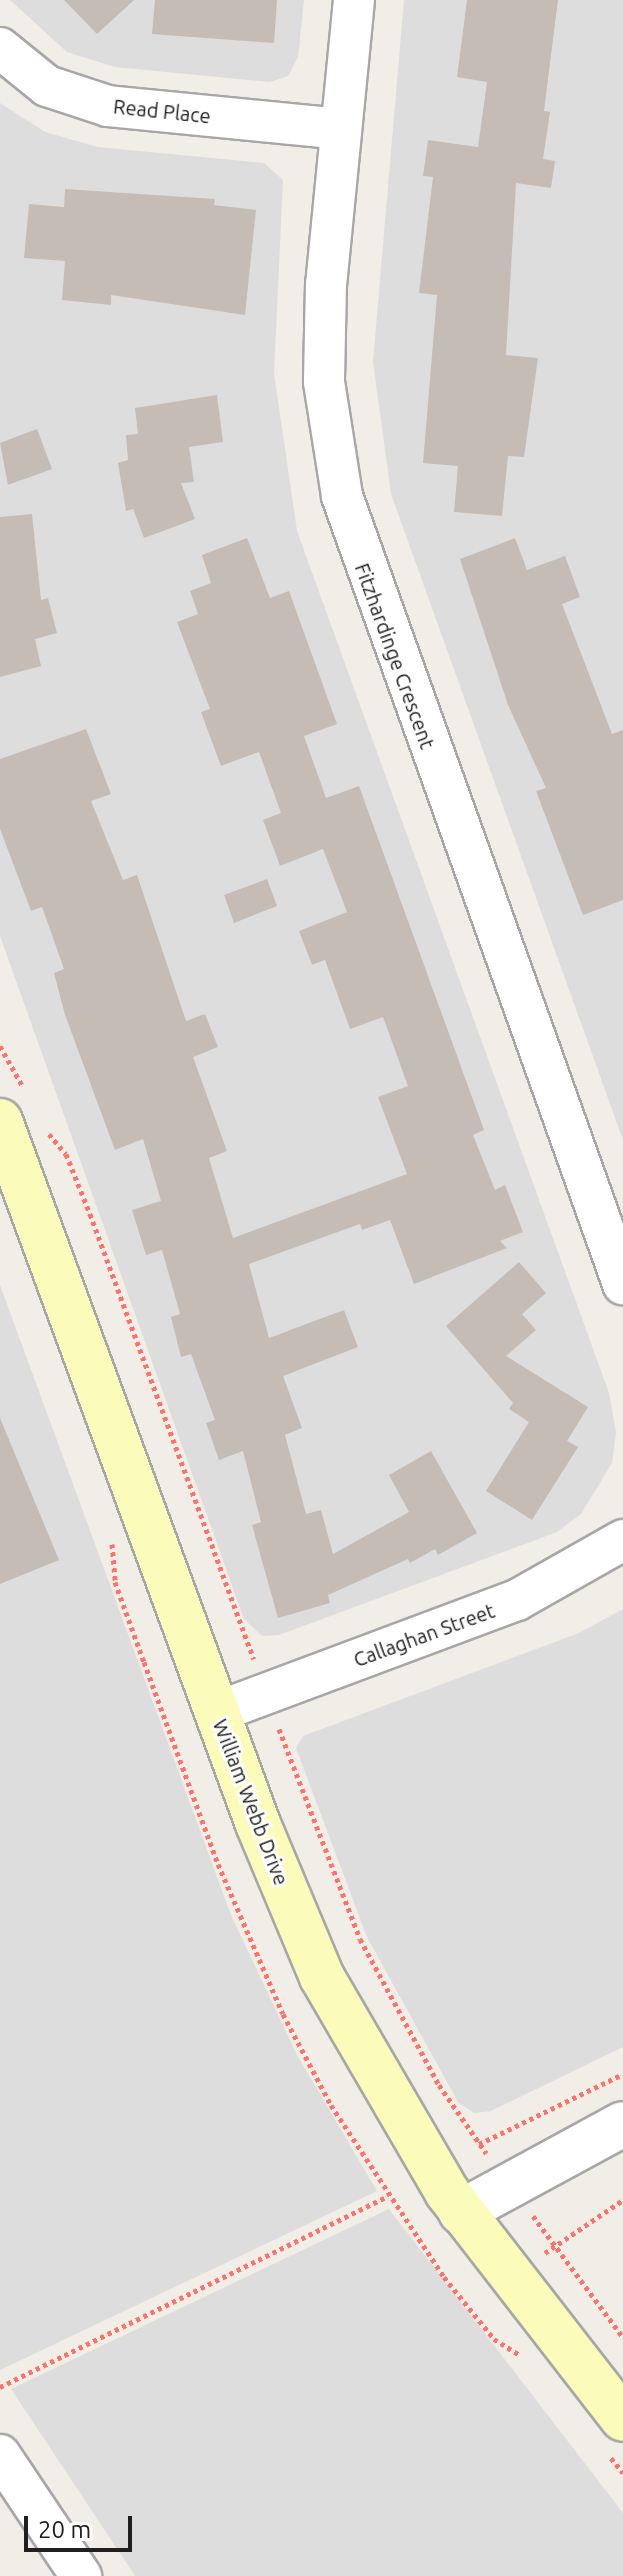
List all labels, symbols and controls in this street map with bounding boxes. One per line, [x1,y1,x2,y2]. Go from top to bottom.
street label: Read Place [112,94,212,128]
street label: Fitzhardinge Crescent [350,560,440,752]
street label: Callaghan Street [350,1598,498,1672]
street label: William Webb Drive [208,1716,294,1888]
scale bar [28,2500,136,2550]
text: 20 m [38,2516,91,2543]

